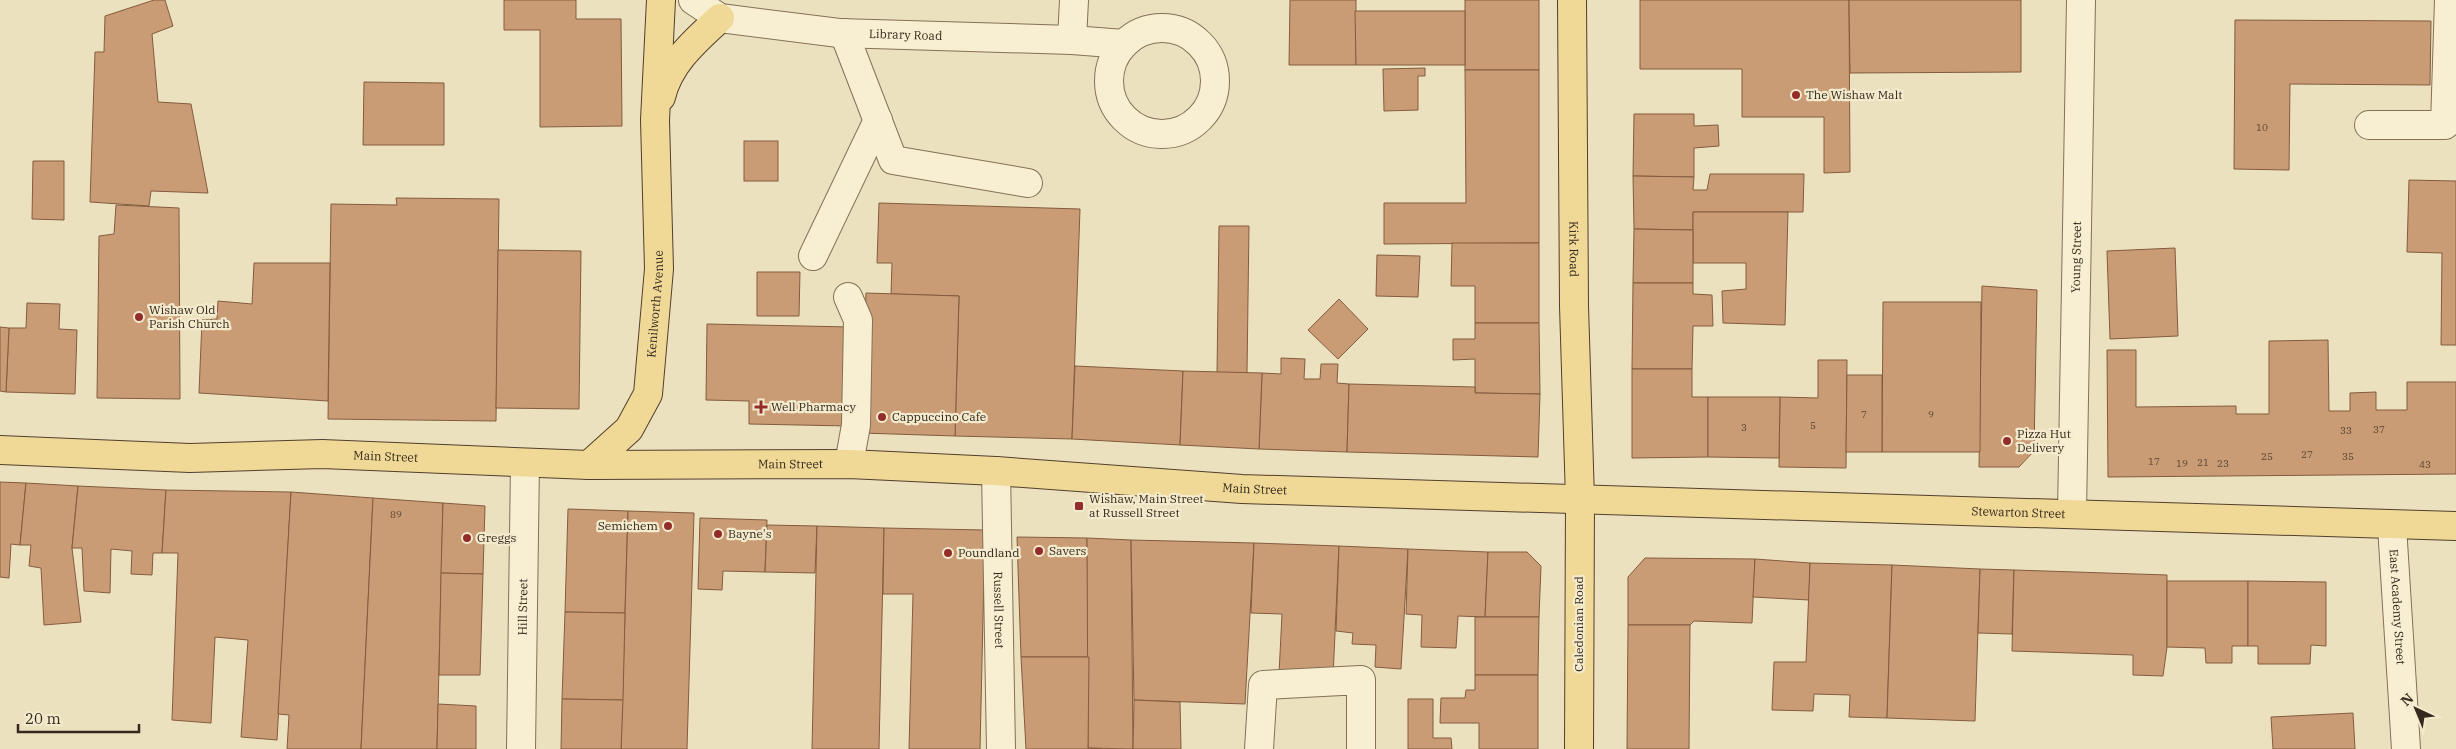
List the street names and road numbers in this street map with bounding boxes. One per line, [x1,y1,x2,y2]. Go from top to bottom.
street label: Library Road [869,26,943,43]
street label: Kirk Road [1566,221,1582,277]
street label: Young Street [2068,221,2084,293]
street label: Kenilworth Avenue [643,250,666,358]
street label: Main Street [353,447,419,465]
street label: Main Street [758,456,823,471]
street label: Main Street [1222,480,1287,497]
street label: Stewarton Street [1971,503,2066,521]
street label: East Academy Street [2386,548,2409,665]
street label: Russell Street [991,571,1007,649]
street label: Caledonian Road [1571,576,1586,672]
street label: Hill Street [515,578,530,636]

